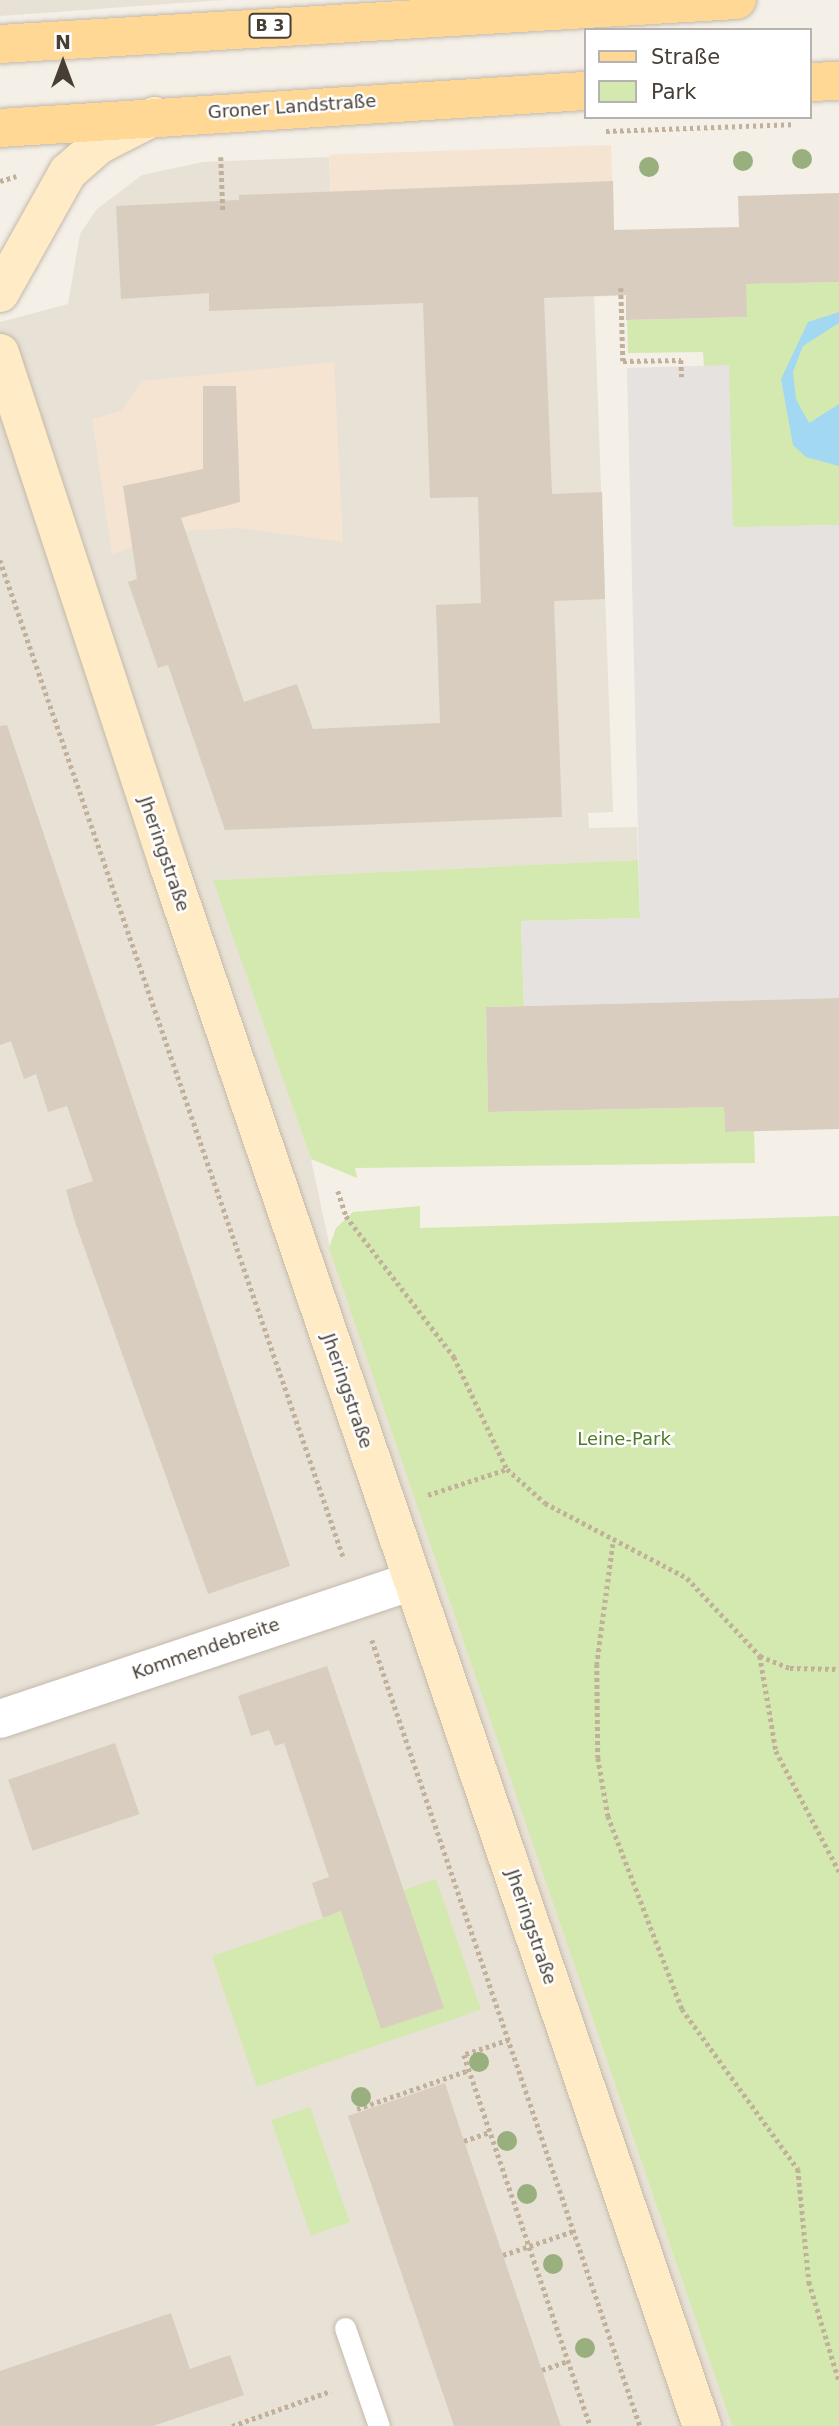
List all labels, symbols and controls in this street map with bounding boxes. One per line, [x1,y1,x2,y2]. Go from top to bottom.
road number: B 3 [247,14,293,38]
north arrow [28,28,98,98]
legend [584,28,811,119]
text: N [55,31,71,53]
text: Straße [651,45,720,69]
text: Park [651,80,696,104]
street label: Groner Landstraße [207,90,377,124]
street label: Jheringstraße [134,794,194,914]
street label: Jheringstraße [317,1331,377,1451]
park label: Leine-Park [577,1428,671,1450]
street label: Kommendebreite [129,1614,283,1684]
street label: Jheringstraße [501,1867,561,1987]

